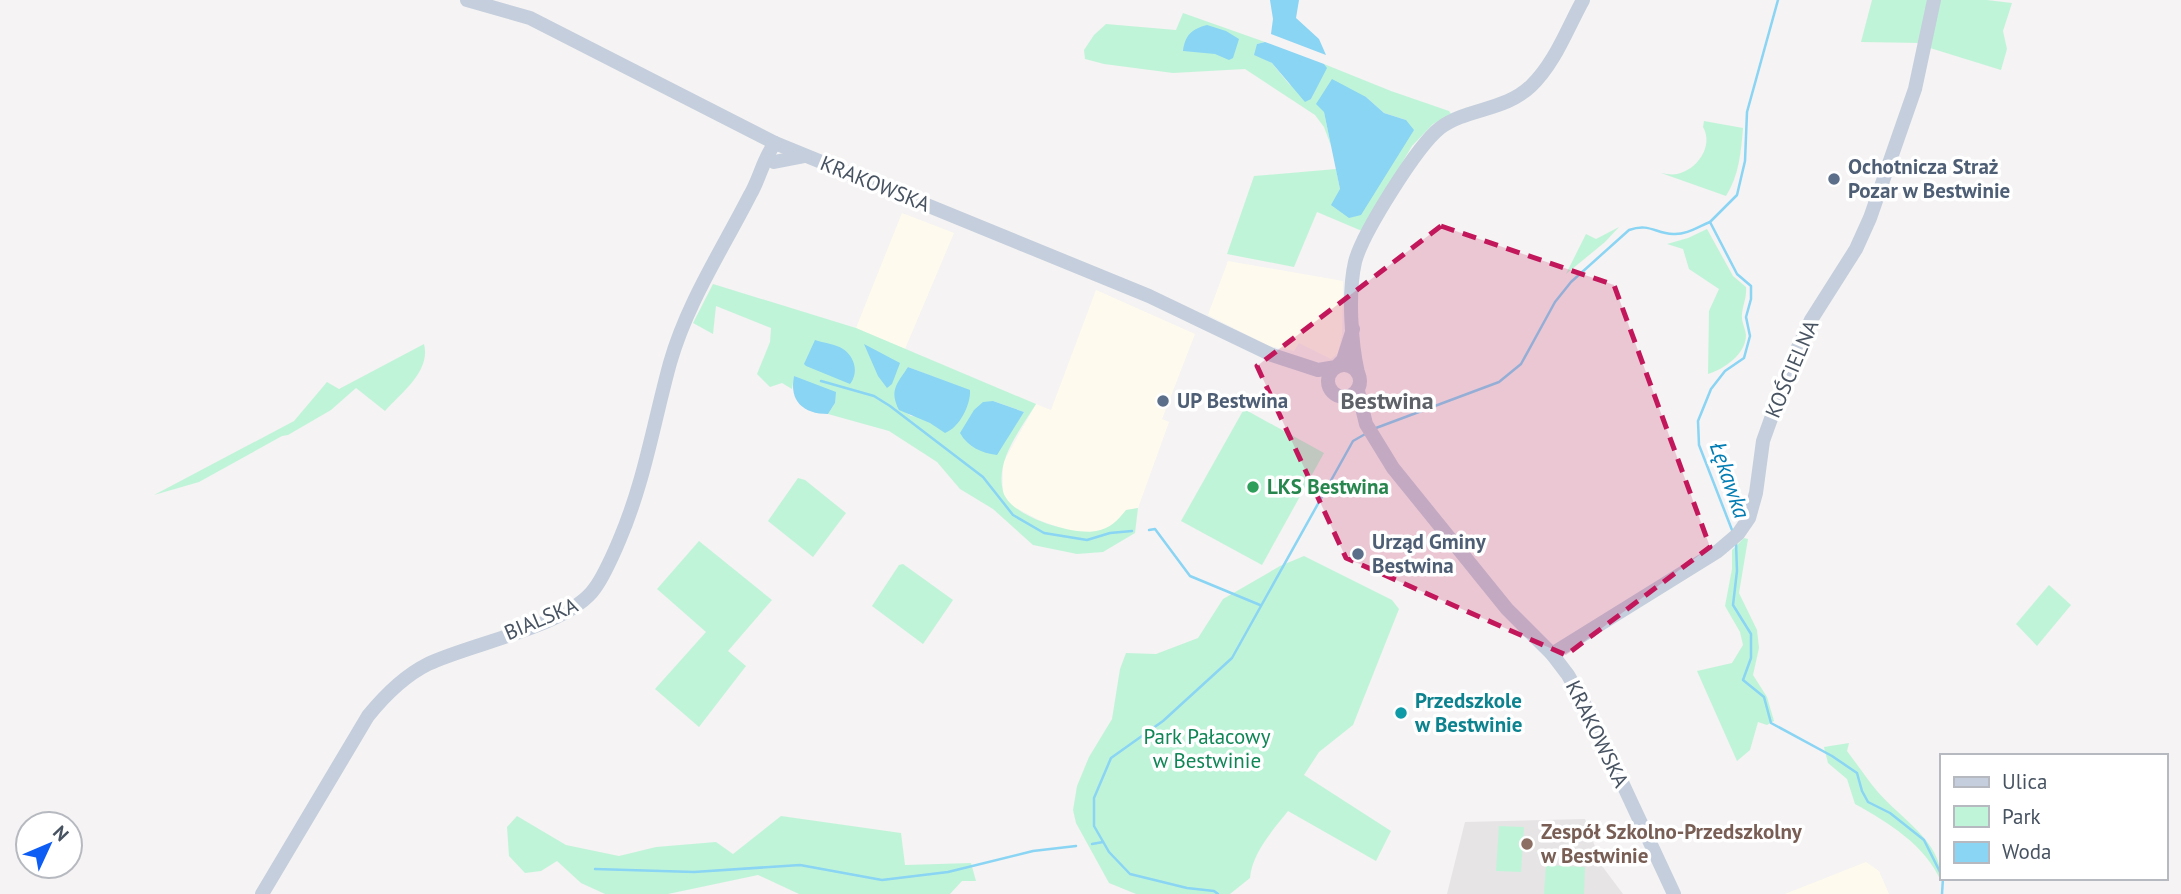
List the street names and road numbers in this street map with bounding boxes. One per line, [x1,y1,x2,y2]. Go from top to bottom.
street label: KRAKOWSKA [816,149,935,218]
street label: KOŚCIELNA [1759,315,1825,422]
street label: BIALSKA [500,591,582,646]
street label: KRAKOWSKA [1560,676,1635,792]

